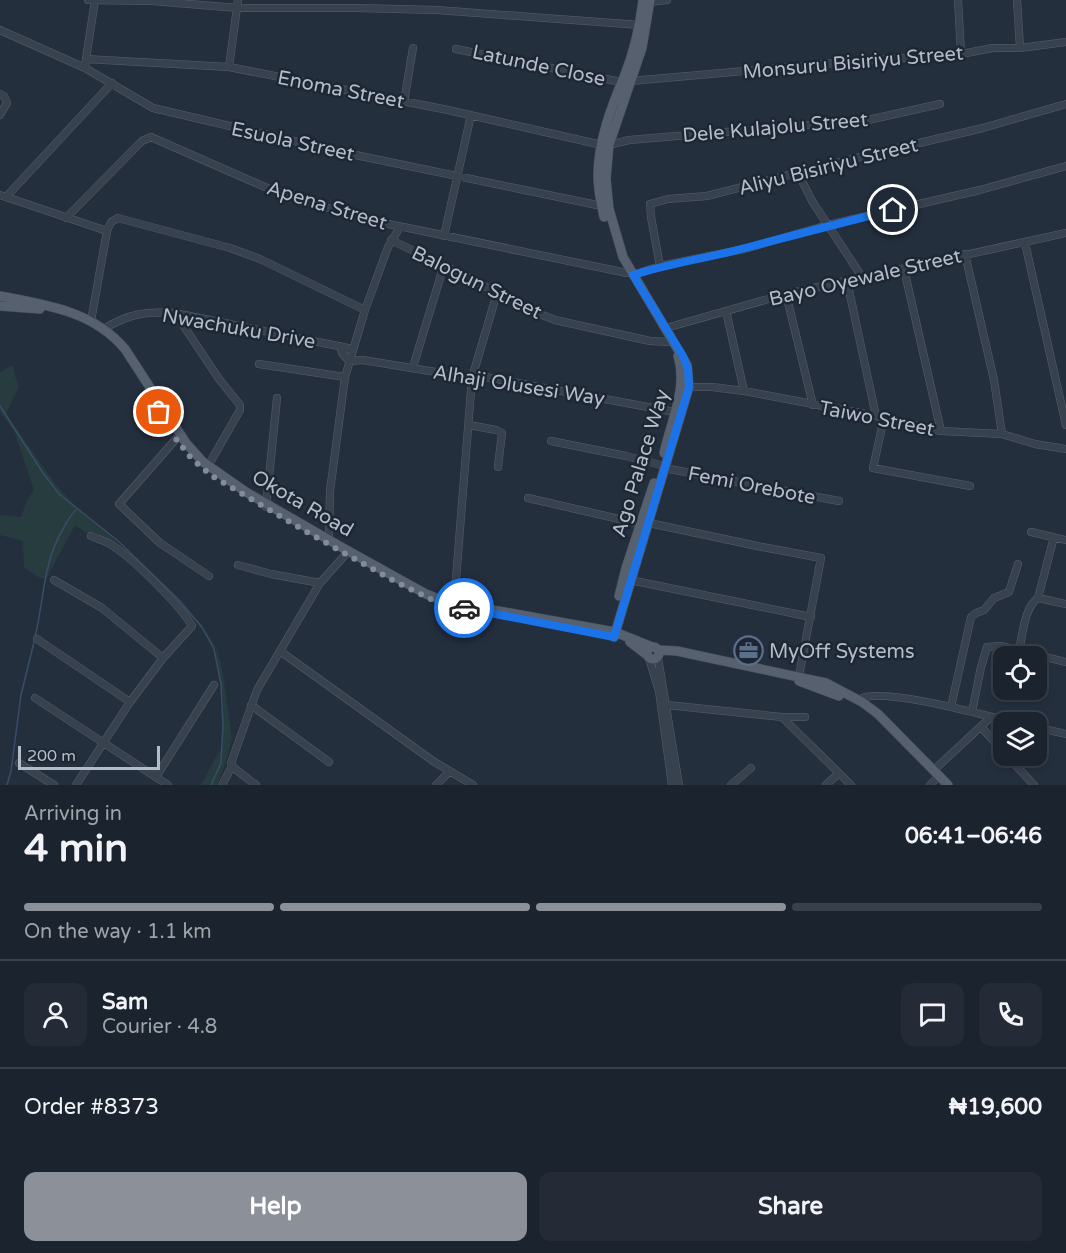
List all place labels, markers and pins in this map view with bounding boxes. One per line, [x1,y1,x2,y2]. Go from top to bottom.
pin [867,184,918,235]
pin [133,386,184,437]
office icon: MyOff Systems [732,635,764,667]
place label: MyOff Systems [769,640,915,664]

